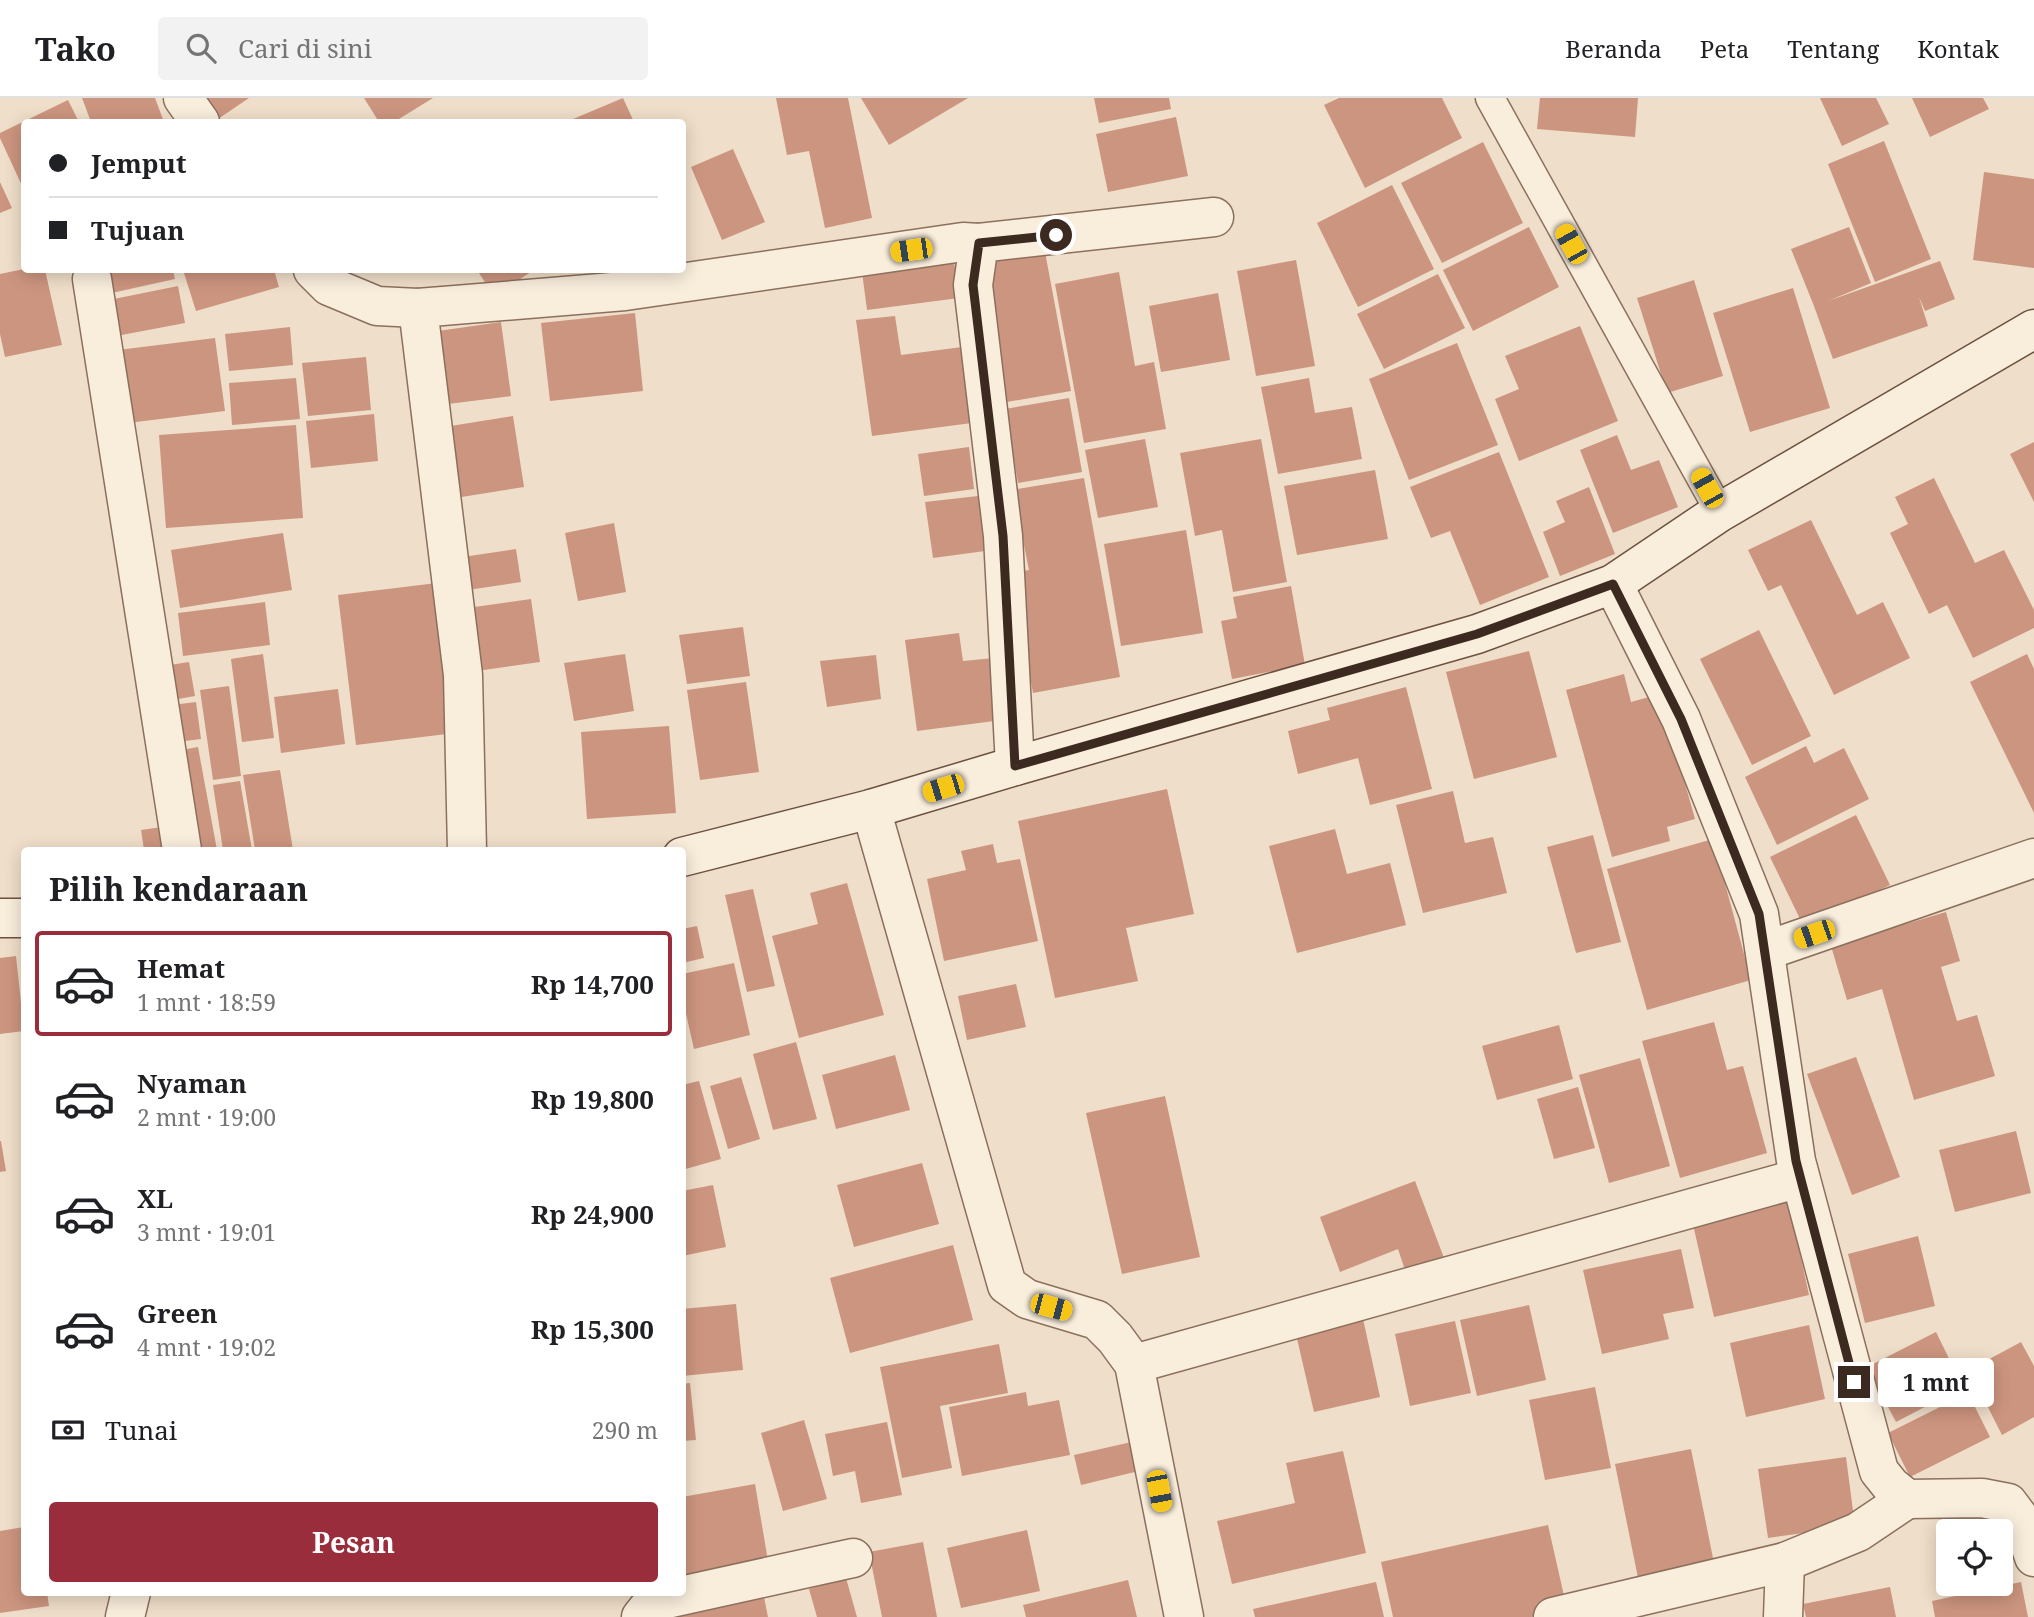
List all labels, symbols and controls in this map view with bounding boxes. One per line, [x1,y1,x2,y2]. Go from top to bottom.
search box [158,17,648,80]
text: Tako [35,26,116,71]
icon: search [182,29,220,67]
text: Cari di sini [238,30,372,66]
text: Beranda [1565,32,1662,65]
text: Peta [1700,32,1749,65]
text: Tentang [1787,32,1879,65]
text: Kontak [1917,32,1999,65]
text: Jemput [91,145,186,181]
text: Tujuan [91,212,185,248]
route start [1040,219,1072,251]
car [1552,221,1591,267]
car [889,237,934,263]
car [1688,465,1727,511]
car [920,772,967,804]
text: Pilih kendaraan [49,867,308,910]
car [1791,917,1838,951]
text: Hemat [137,950,225,986]
icon: car [53,952,116,1015]
text: Rp 14,700 [531,966,654,1002]
text: 1 mnt · 18:59 [137,986,276,1018]
text: Nyaman [137,1065,247,1101]
icon: car [53,1067,116,1130]
text: Rp 19,800 [531,1081,654,1117]
text: 2 mnt · 19:00 [137,1101,276,1133]
text: XL [137,1180,173,1216]
icon: car [53,1182,116,1245]
text: Rp 24,900 [531,1196,654,1232]
text: 3 mnt · 19:01 [137,1216,276,1248]
car [1028,1291,1075,1323]
text: Green [137,1295,218,1331]
icon: car [53,1297,116,1360]
text: Rp 15,300 [531,1311,654,1347]
text: 4 mnt · 19:02 [137,1331,276,1363]
callout: 1 mnt [1878,1358,1994,1406]
route end [1838,1366,1870,1398]
text: 1 mnt [1903,1366,1969,1398]
icon: cash [49,1411,87,1449]
text: Tunai [105,1412,177,1448]
text: 290 m [592,1414,658,1446]
car [1145,1468,1174,1514]
button: Pesan [49,1502,658,1582]
map controls [1936,1519,2013,1596]
button: locate [1936,1519,2013,1596]

